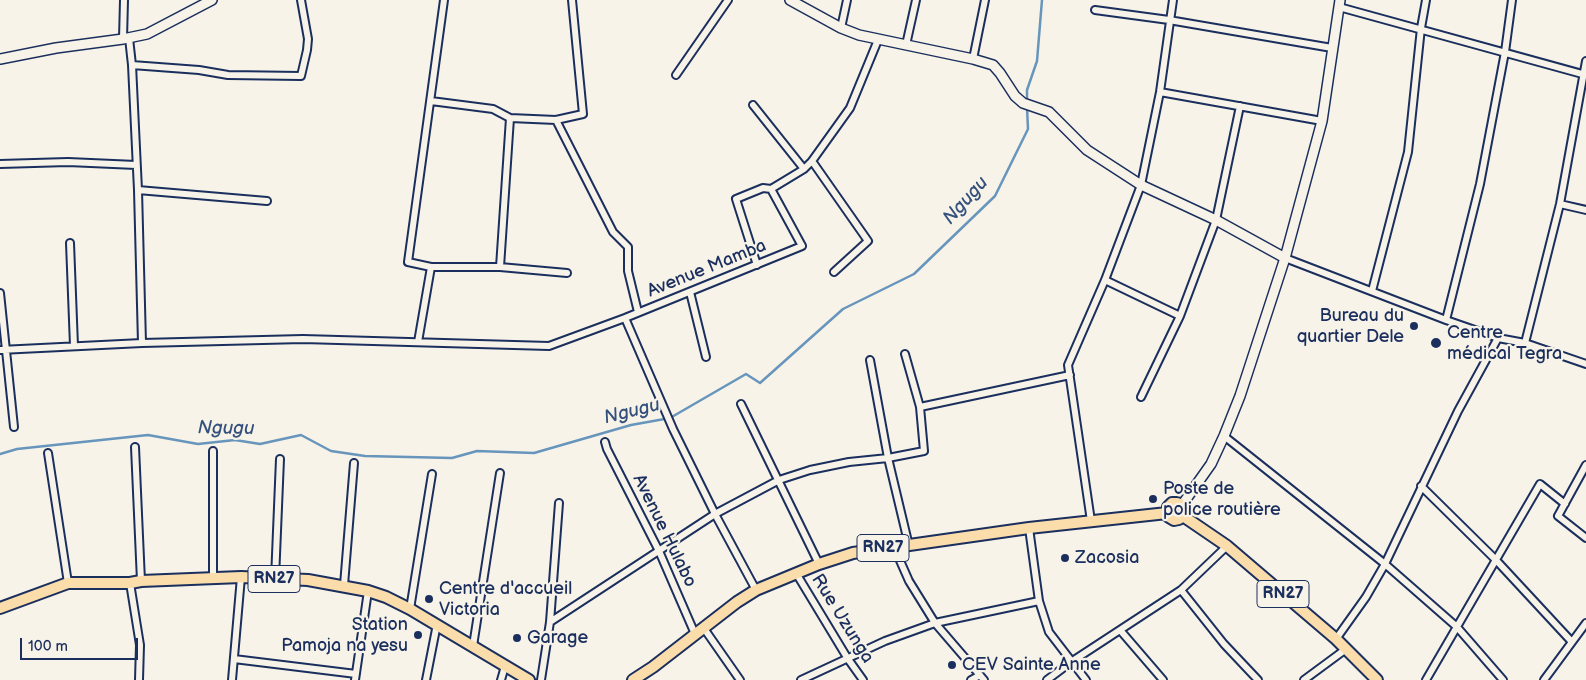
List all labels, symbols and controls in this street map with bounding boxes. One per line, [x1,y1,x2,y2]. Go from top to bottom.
water label: Ngugu [939,172,993,230]
street label: Avenue Mamba [644,235,770,303]
place label: Bureau du quartier Dele [1297,305,1404,348]
marker: Bureau du quartier Dele [1408,320,1420,332]
place label: Centre médical Tegra [1447,322,1562,364]
marker: Centre médical Tegra [1429,336,1443,350]
water label: Ngugu [602,394,662,430]
water label: Ngugu [197,417,255,441]
street label: Avenue Hulabo [627,471,701,591]
place label: Poste de police routière [1163,478,1281,520]
marker: Poste de police routière [1147,493,1159,505]
road number: RN27 [857,534,909,562]
place label: Zacosia [1075,547,1139,569]
marker: Zacosia [1059,552,1071,564]
road number: RN27 [248,566,300,592]
street label: Rue Uzunga [806,570,878,668]
place label: Centre d'accueil Victoria [439,578,572,620]
road number: RN27 [1257,580,1309,608]
marker: Centre d'accueil Victoria [423,593,435,605]
place label: Station Pamoja na yesu [281,614,408,656]
place label: Garage [527,627,588,649]
scale bar [22,628,140,660]
marker: Station Pamoja na yesu [412,629,424,641]
marker: Garage [511,632,523,644]
text: 100 m [28,637,68,656]
place label: CEV Sainte Anne [962,654,1101,676]
marker: CEV Sainte Anne [946,659,958,671]

